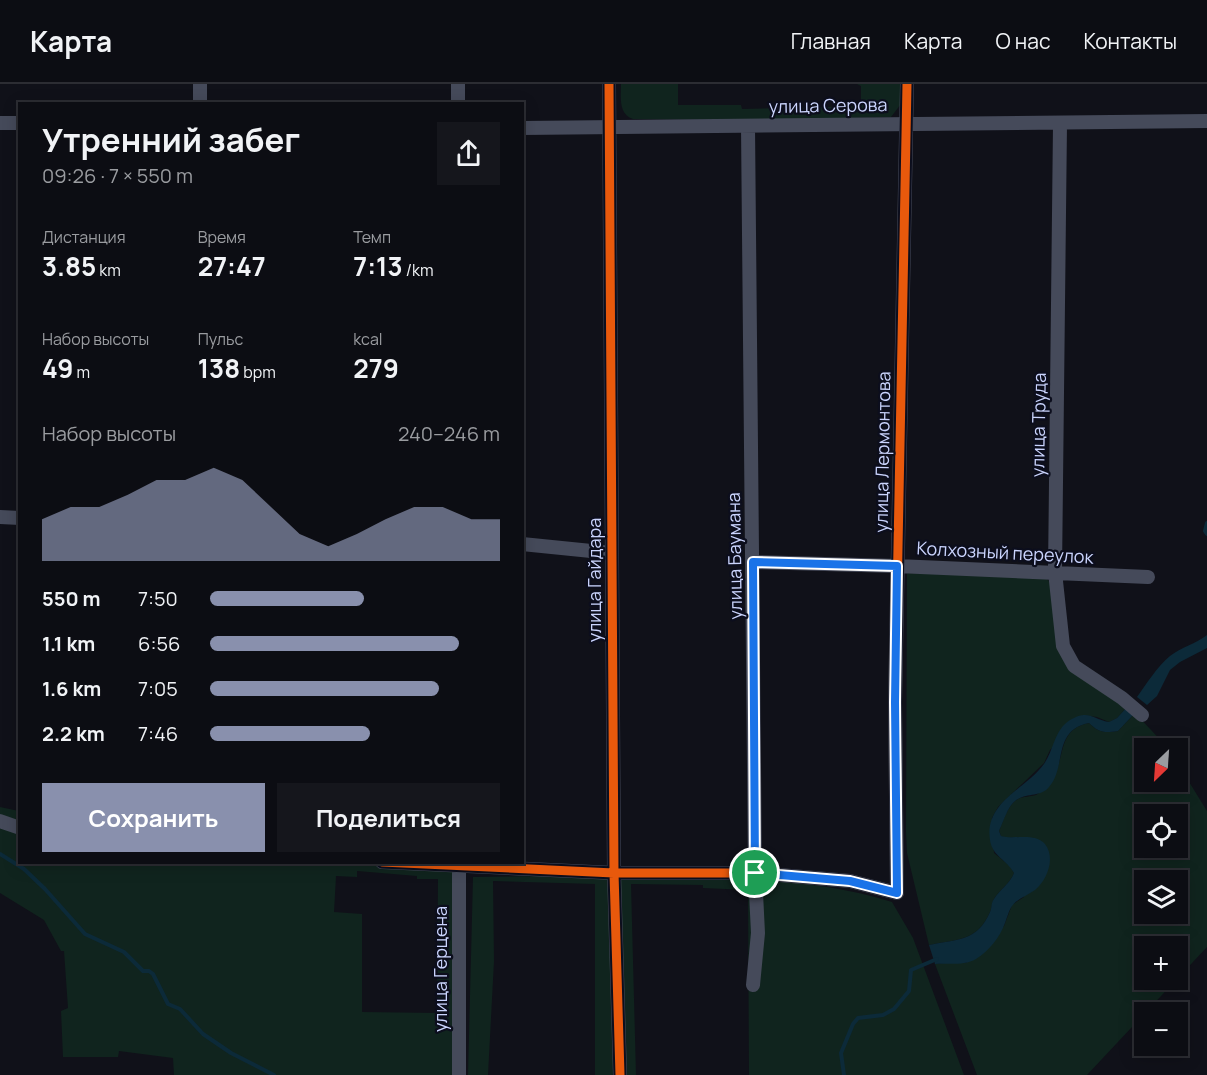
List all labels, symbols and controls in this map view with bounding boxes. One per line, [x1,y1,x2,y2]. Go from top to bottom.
text: Карта [30,22,112,60]
text: Главная [791,27,871,55]
text: Карта [904,27,962,55]
text: О нас [995,27,1051,55]
text: Контакты [1084,27,1177,55]
street label: улица Серова [768,92,888,118]
text: Утренний забег [42,117,300,162]
button: share [437,122,500,185]
text: 09:26 · 7 × 550 m [42,162,193,189]
text: Дистанция [42,226,126,248]
text: Время [198,226,246,248]
text: Темп [353,226,391,248]
text: 3.85 [42,248,96,284]
text: 27:47 [198,248,266,284]
text: 7:13 [353,248,403,284]
text: km [96,259,121,281]
text: /km [403,259,434,281]
text: Набор высоты [42,328,149,350]
text: Пульс [198,328,243,350]
text: kcal [353,328,383,350]
text: 49 [42,350,73,386]
text: 138 [198,350,240,386]
text: 279 [353,350,399,386]
text: m [73,361,90,383]
text: bpm [240,361,276,383]
street label: улица Лермонтова [869,371,895,533]
street label: улица Труда [1025,373,1051,477]
text: Набор высоты [42,420,176,447]
text: 240–246 m [398,420,500,447]
street label: улица Баумана [721,492,747,620]
street label: улица Гайдара [582,518,606,642]
street label: Колхозный переулок [916,535,1095,569]
text: 550 m [42,585,101,612]
text: 7:50 [138,585,178,612]
text: 1.1 km [42,630,95,657]
text: 6:56 [138,630,180,657]
text: 1.6 km [42,675,101,702]
text: 7:05 [138,675,178,702]
text: 2.2 km [42,720,105,747]
text: 7:46 [138,720,178,747]
north arrow [1134,738,1188,792]
map controls [1134,738,1188,1056]
button: Сохранить [42,783,265,852]
button: Поделиться [277,783,500,852]
button: locate [1134,804,1188,858]
pin [729,847,780,898]
icon: arrive [738,856,771,889]
button: layers [1134,870,1188,924]
street label: улица Герцена [428,906,452,1032]
button: + [1134,936,1188,990]
button: − [1134,1002,1188,1056]

